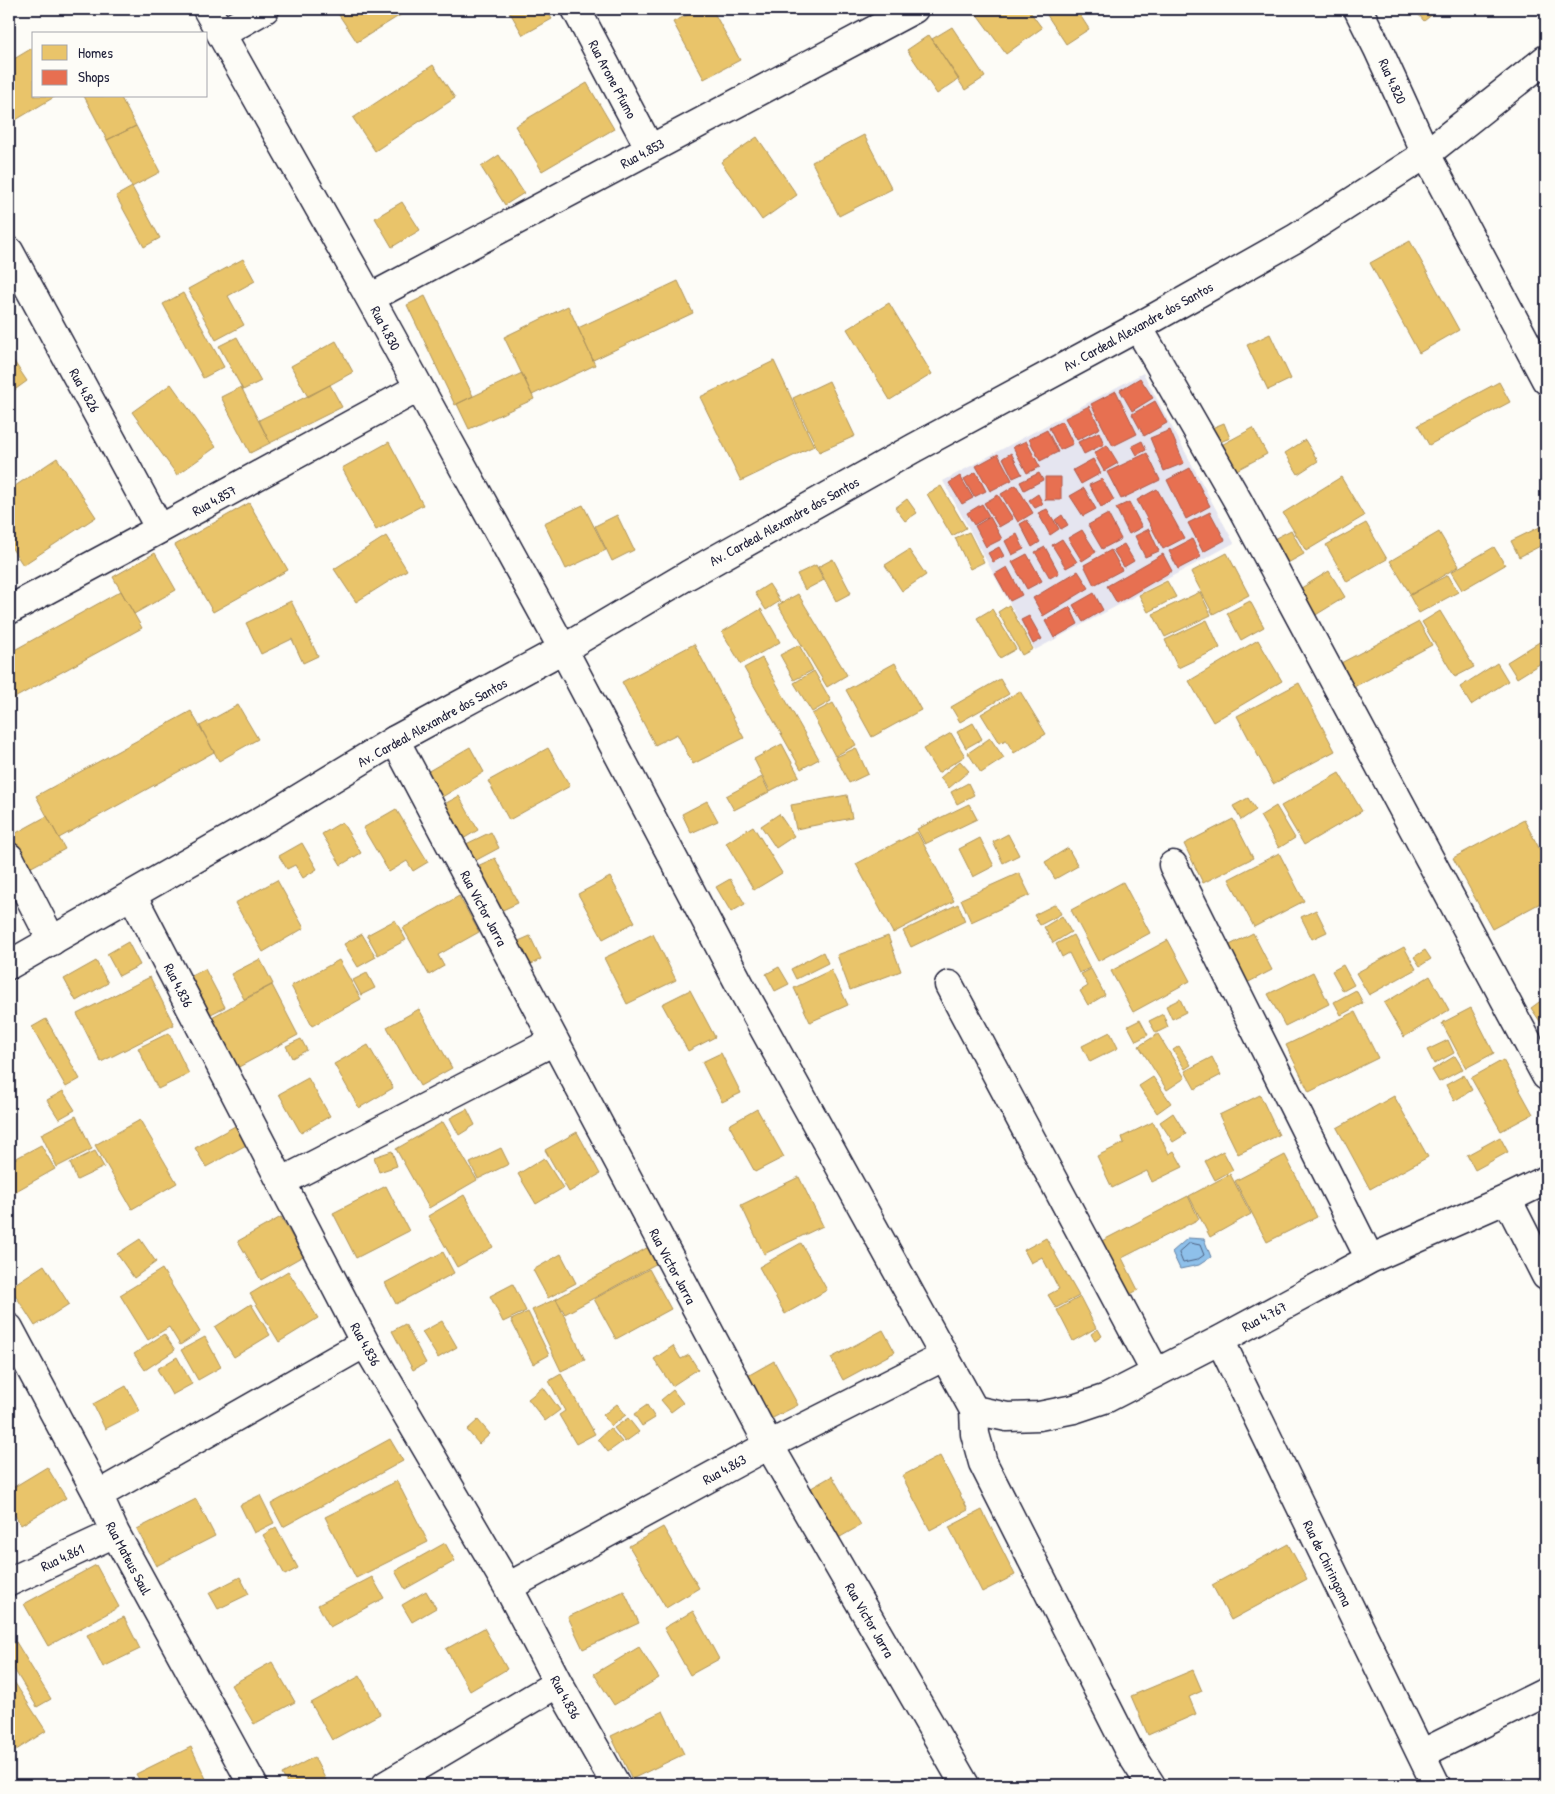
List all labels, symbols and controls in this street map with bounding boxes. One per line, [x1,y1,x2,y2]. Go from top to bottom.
legend [32,32,208,98]
street label: Rua Arone Pfumo [584,36,642,122]
text: Homes [78,42,113,63]
street label: Rua 4.820 [1375,55,1411,107]
text: Shops [78,66,110,87]
street label: Rua 4.853 [617,134,667,172]
street label: Av. Cardeal Alexandre dos Santos [1060,277,1216,375]
street label: Rua 4.830 [366,303,406,353]
street label: Rua 4.826 [65,365,105,416]
street label: Av. Cardeal Alexandre dos Santos [706,472,862,570]
street label: Rua 4.857 [188,480,240,520]
street label: Av. Cardeal Alexandre dos Santos [354,673,510,771]
street label: Rua Victor Jarra [456,867,512,950]
street label: Rua 4.836 [160,960,198,1011]
street label: Rua Victor Jarra [645,1225,701,1308]
street label: Rua 4.767 [1238,1296,1290,1336]
street label: Rua 4.836 [346,1319,386,1369]
street label: Rua 4.863 [699,1449,749,1489]
street label: Rua de Chiringoma [1298,1517,1357,1610]
street label: Rua Mateus Saul [102,1518,156,1598]
street label: Rua 4.861 [37,1539,87,1575]
street label: Rua Victor Jarra [841,1579,899,1661]
street label: Rua 4.836 [546,1672,586,1722]

